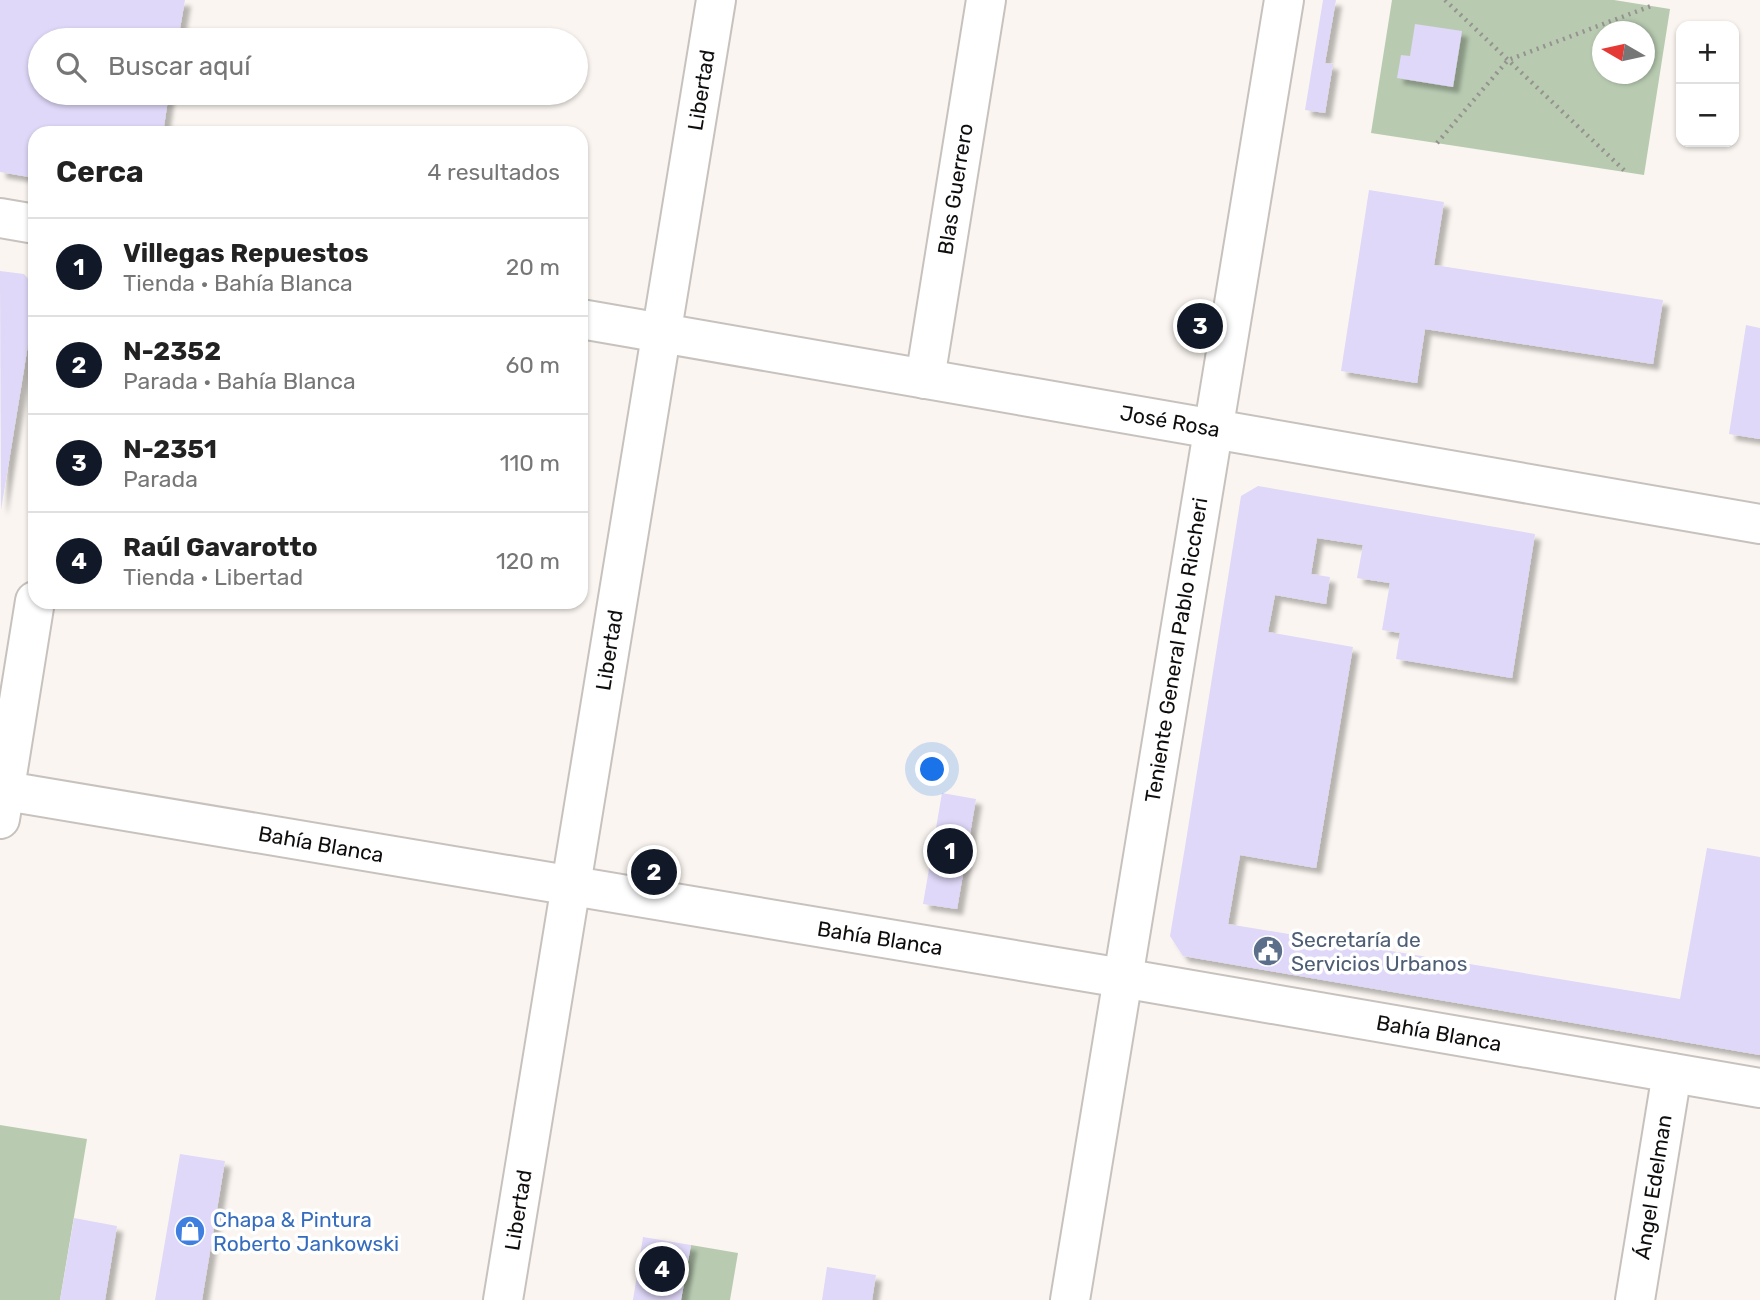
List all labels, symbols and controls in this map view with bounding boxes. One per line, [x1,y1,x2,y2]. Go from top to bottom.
north arrow [1592,21,1655,84]
map controls [1676,21,1739,147]
button: + [1676,21,1739,84]
search box [28,28,588,105]
icon: search [52,48,90,86]
street label: Libertad [682,48,720,132]
text: Buscar aquí [108,51,250,82]
button: − [1676,84,1739,147]
street label: Blas Guerrero [932,122,978,256]
text: Cerca [56,154,144,190]
text: 4 resultados [427,158,560,186]
text: Villegas Repuestos [123,238,369,269]
text: 1 [73,253,85,281]
text: 20 m [506,253,560,281]
text: Tienda · Bahía Blanca [123,269,353,297]
pin: 3 [1177,300,1223,352]
text: N-2352 [123,336,221,367]
text: 2 [72,351,86,379]
text: 60 m [505,351,560,379]
text: Parada · Bahía Blanca [123,367,356,395]
street label: José Rosa [1118,400,1222,442]
text: N-2351 [123,434,217,465]
text: 3 [71,449,87,477]
text: 110 m [500,449,560,477]
text: Parada [123,465,198,493]
street label: Teniente General Pablo Riccheri [1140,496,1212,804]
text: Raúl Gavarotto [123,532,318,563]
text: 4 [71,547,87,575]
text: 120 m [496,547,560,575]
text: Tienda · Libertad [123,563,303,591]
street label: Libertad [590,608,628,692]
your location [915,752,949,786]
street label: Bahía Blanca [256,821,386,867]
pin: 1 [927,825,973,877]
pin: 2 [631,846,677,898]
street label: Bahía Blanca [815,916,945,960]
place label: Secretaría de Servicios Urbanos [1291,927,1467,976]
public building icon: Secretaría de Servicios Urbanos [1251,934,1285,968]
street label: Bahía Blanca [1374,1010,1504,1056]
street label: Ángel Edelman [1629,1113,1677,1261]
street label: Libertad [499,1168,537,1252]
place label: Chapa & Pintura Roberto Jankowski [213,1207,399,1256]
shop icon: Chapa & Pintura Roberto Jankowski [173,1214,207,1248]
pin: 4 [639,1243,685,1295]

